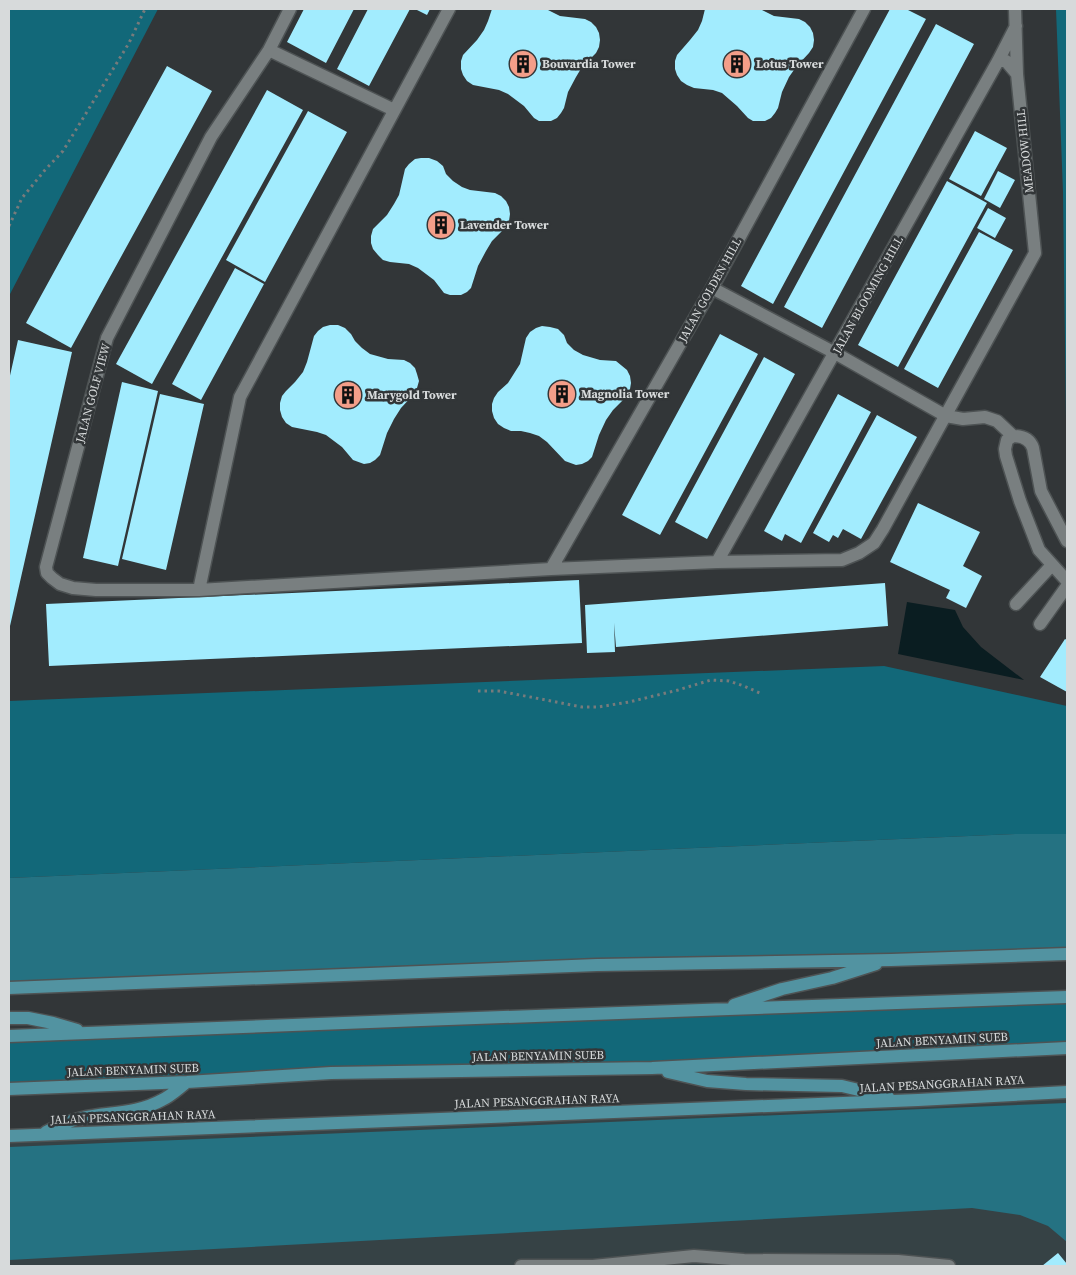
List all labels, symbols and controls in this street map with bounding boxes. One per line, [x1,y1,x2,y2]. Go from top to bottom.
building icon: Bouvardia Tower [508,49,538,79]
building icon: Lotus Tower [722,49,752,79]
place label: Bouvardia Tower [542,56,636,72]
place label: Lotus Tower [756,56,824,72]
street label: MEADOW HILL [1013,108,1037,194]
building icon: Lavender Tower [426,210,456,240]
place label: Lavender Tower [460,217,549,233]
street label: JALAN BLOOMING HILL [828,233,907,358]
street label: JALAN GOLDEN HILL [674,235,745,346]
street label: JALAN GOLF VIEW [72,341,114,446]
building icon: Magnolia Tower [547,379,577,409]
building icon: Marygold Tower [333,380,363,410]
place label: Magnolia Tower [581,386,670,402]
place label: Marygold Tower [367,387,457,403]
street label: JALAN BENYAMIN SUEB [875,1029,1009,1051]
street label: JALAN BENYAMIN SUEB [471,1047,605,1065]
street label: JALAN BENYAMIN SUEB [66,1060,200,1080]
street label: JALAN PESANGGRAHAN RAYA [858,1072,1025,1096]
street label: JALAN PESANGGRAHAN RAYA [453,1090,620,1112]
street label: JALAN PESANGGRAHAN RAYA [49,1106,216,1128]

